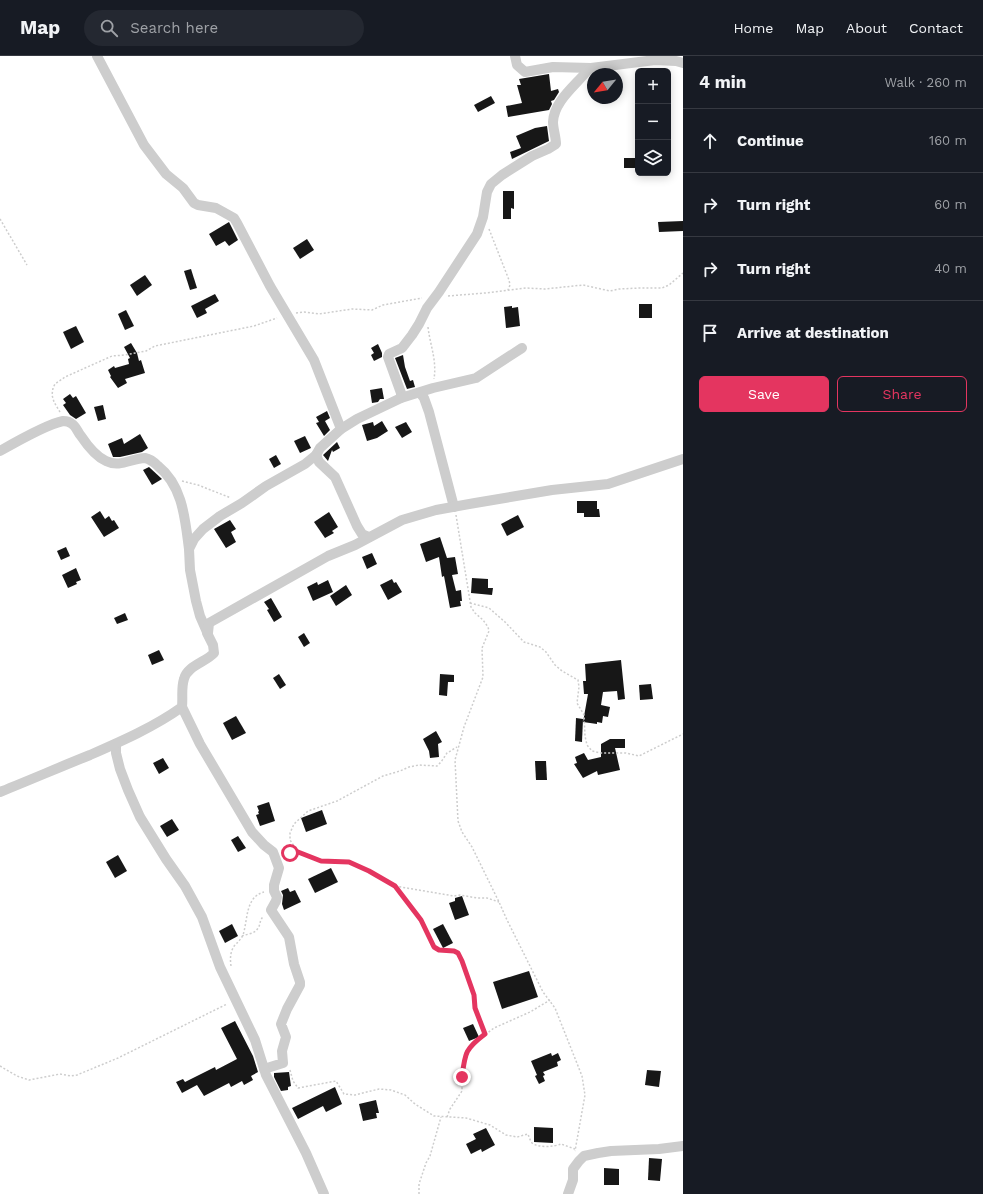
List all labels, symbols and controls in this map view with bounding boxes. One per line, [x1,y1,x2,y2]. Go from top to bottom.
search box [84,10,364,46]
text: Map [20,16,60,39]
icon: search [98,17,120,39]
text: Search here [130,19,218,37]
text: Home [733,20,773,36]
text: Map [795,20,824,36]
text: About [846,20,887,36]
text: Contact [909,20,963,36]
north arrow [587,68,623,104]
map controls [635,68,671,176]
button: + [635,68,671,104]
text: 4 min [699,72,746,92]
text: Walk · 260 m [884,75,967,90]
button: − [635,104,671,140]
icon: ahead [699,130,721,152]
text: Continue [737,132,804,150]
text: 160 m [929,133,967,148]
button: layers [635,140,671,176]
icon: right [699,194,721,216]
text: Turn right [737,196,810,214]
text: 60 m [934,197,967,212]
icon: right [699,258,721,280]
text: Turn right [737,260,810,278]
text: 40 m [934,261,967,276]
icon: arrive [699,322,721,344]
text: Arrive at destination [737,324,889,342]
button: Save [699,376,829,412]
button: Share [837,376,967,412]
route start [281,844,299,862]
route end [453,1068,471,1086]

